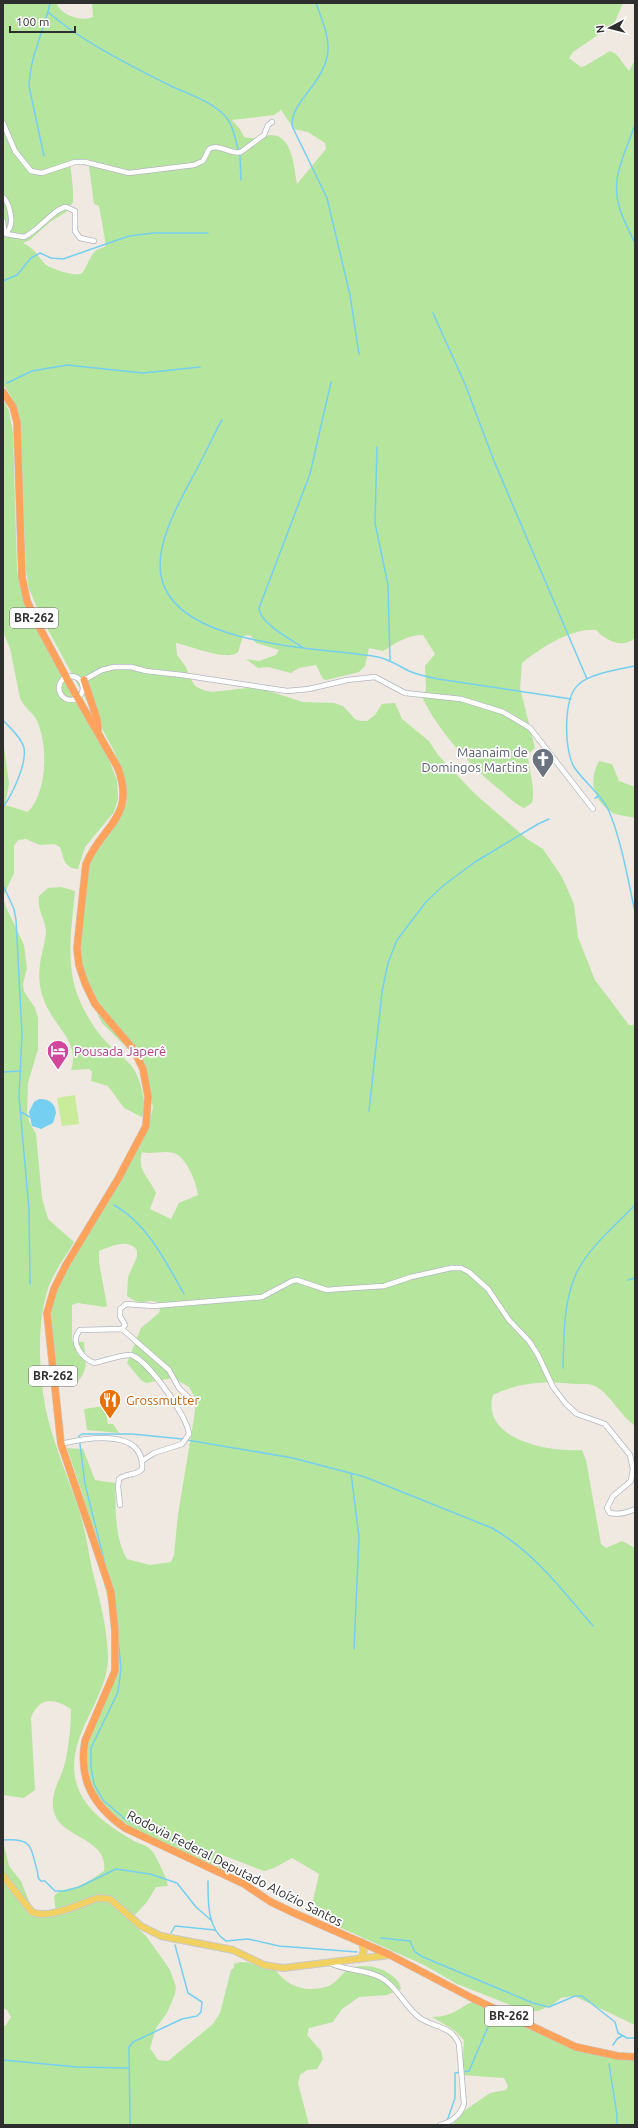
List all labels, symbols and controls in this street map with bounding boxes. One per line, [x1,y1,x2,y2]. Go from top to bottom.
scale bar [10,8,75,34]
north arrow [590,8,630,48]
text: 100 m [16,15,49,28]
text: N [594,24,607,34]
road number: BR-262 [10,608,58,628]
place label: Maanaim de Domingos Martins [421,745,528,774]
church icon: Maanaim de Domingos Martins [530,746,556,779]
hotel icon: Pousada Japerê [45,1038,71,1071]
place label: Pousada Japerê [74,1044,166,1058]
road number: BR-262 [29,1366,77,1386]
restaurant icon: Grossmutter [97,1387,123,1420]
place label: Grossmutter [126,1393,199,1407]
street label: Rodovia Federal Deputado Aloízio Santos [125,1807,345,1929]
road number: BR-262 [485,2006,533,2026]

